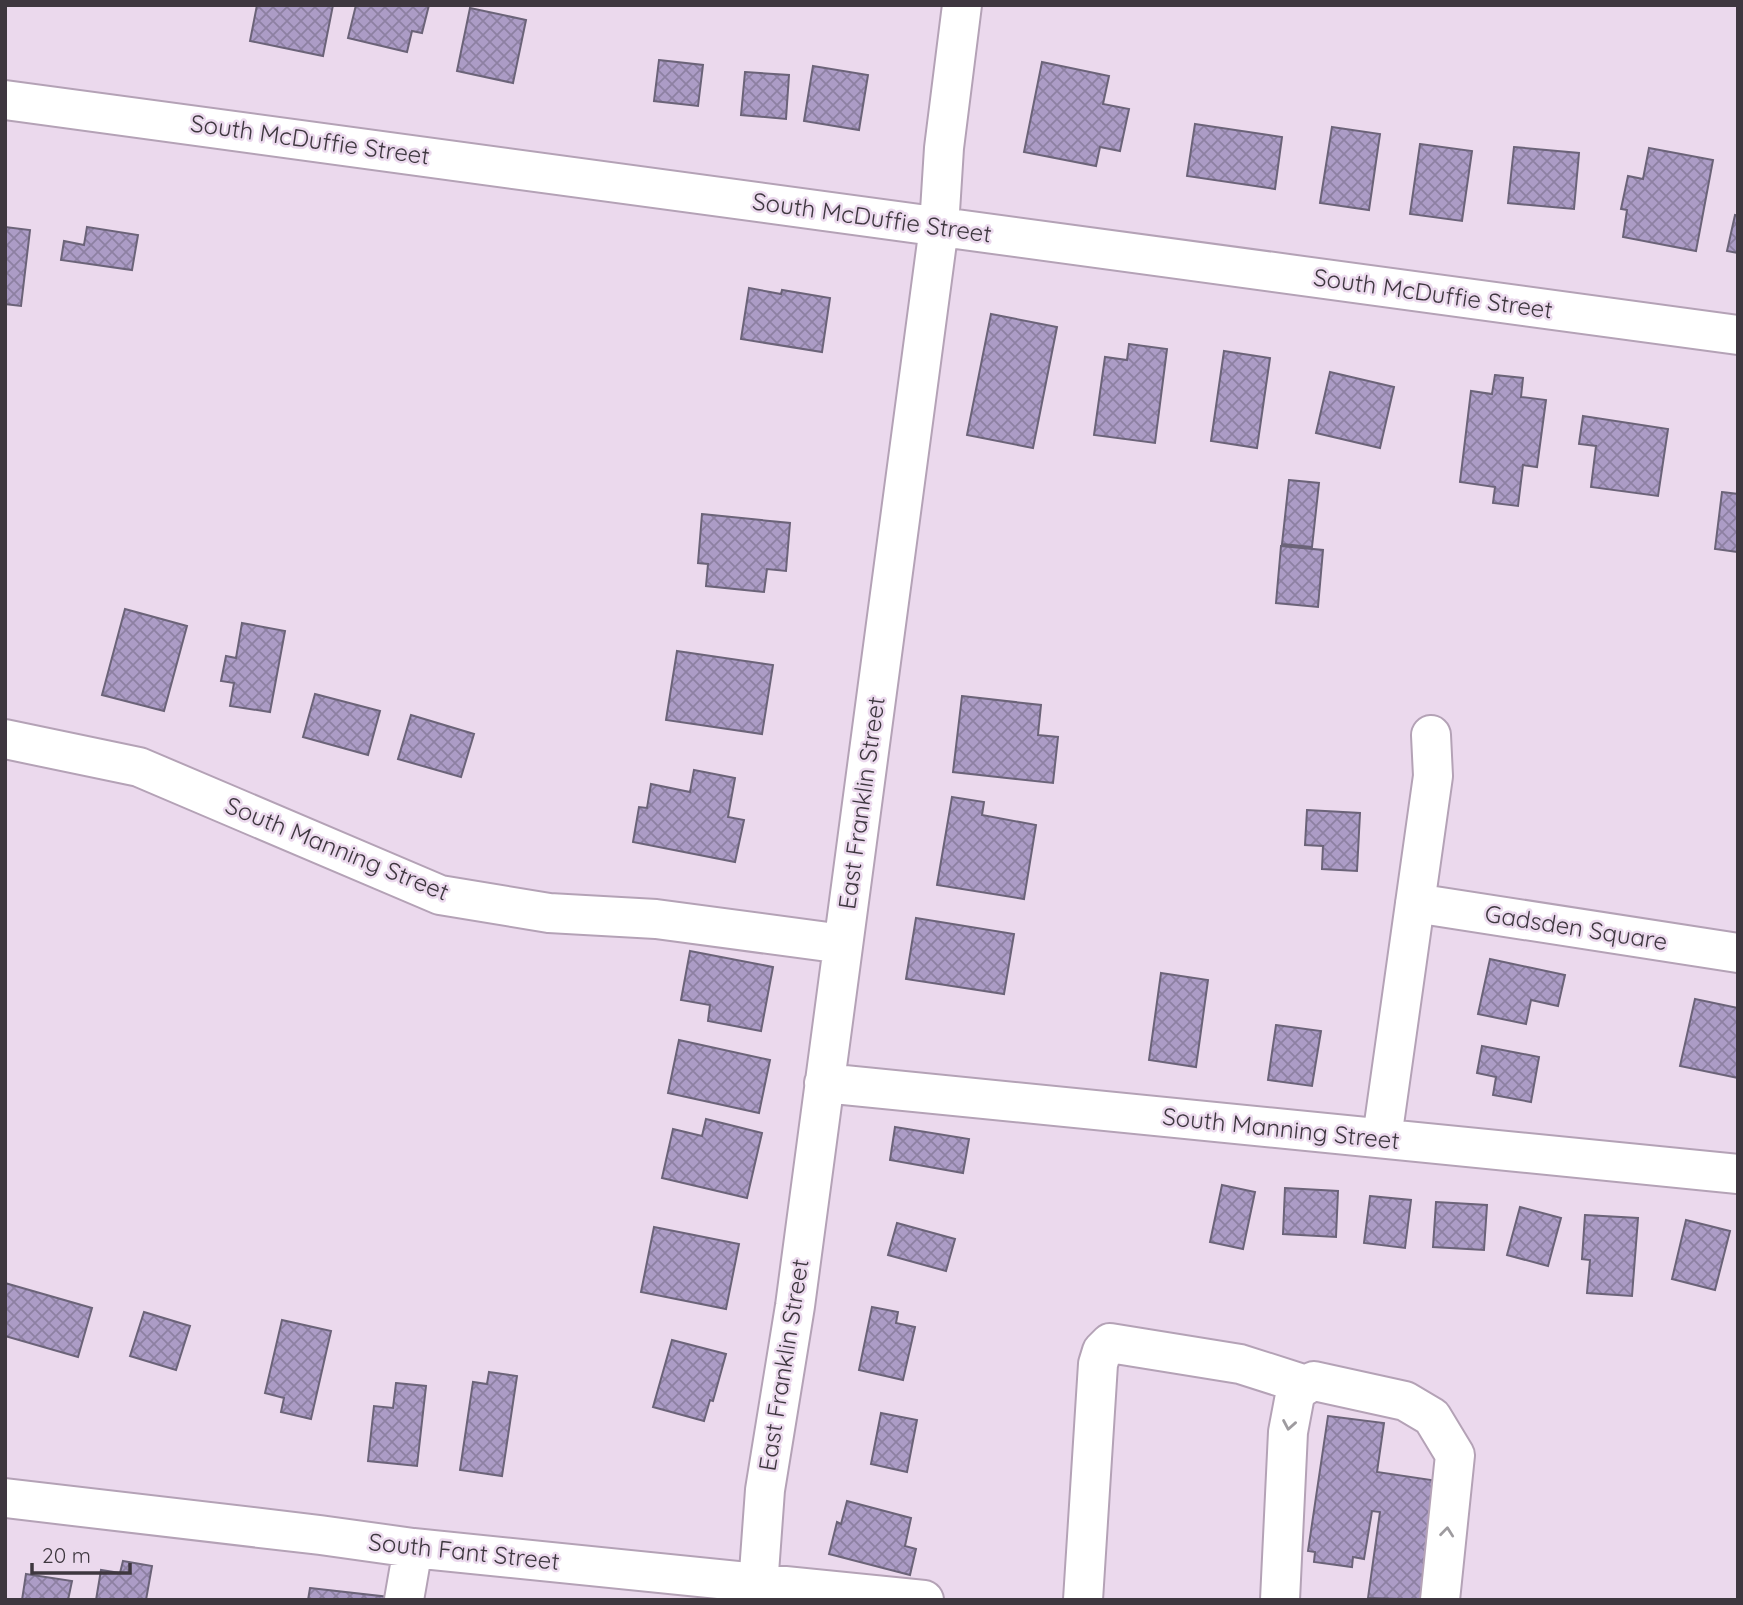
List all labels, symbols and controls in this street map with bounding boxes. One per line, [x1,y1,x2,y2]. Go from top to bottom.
street label: South McDuffie Street [189,107,432,171]
street label: South McDuffie Street [751,185,994,249]
street label: South McDuffie Street [1312,261,1555,325]
street label: East Franklin Street [831,695,891,911]
street label: South Manning Street [221,790,453,907]
street label: Gadsden Square [1483,898,1670,956]
street label: South Manning Street [1161,1101,1401,1155]
street label: East Franklin Street [751,1257,815,1473]
one-way arrow [1283,1419,1298,1431]
street label: South Fant Street [367,1526,561,1576]
one-way arrow [1440,1526,1455,1538]
scale bar [32,1532,130,1576]
text: 20 m [42,1542,91,1568]

